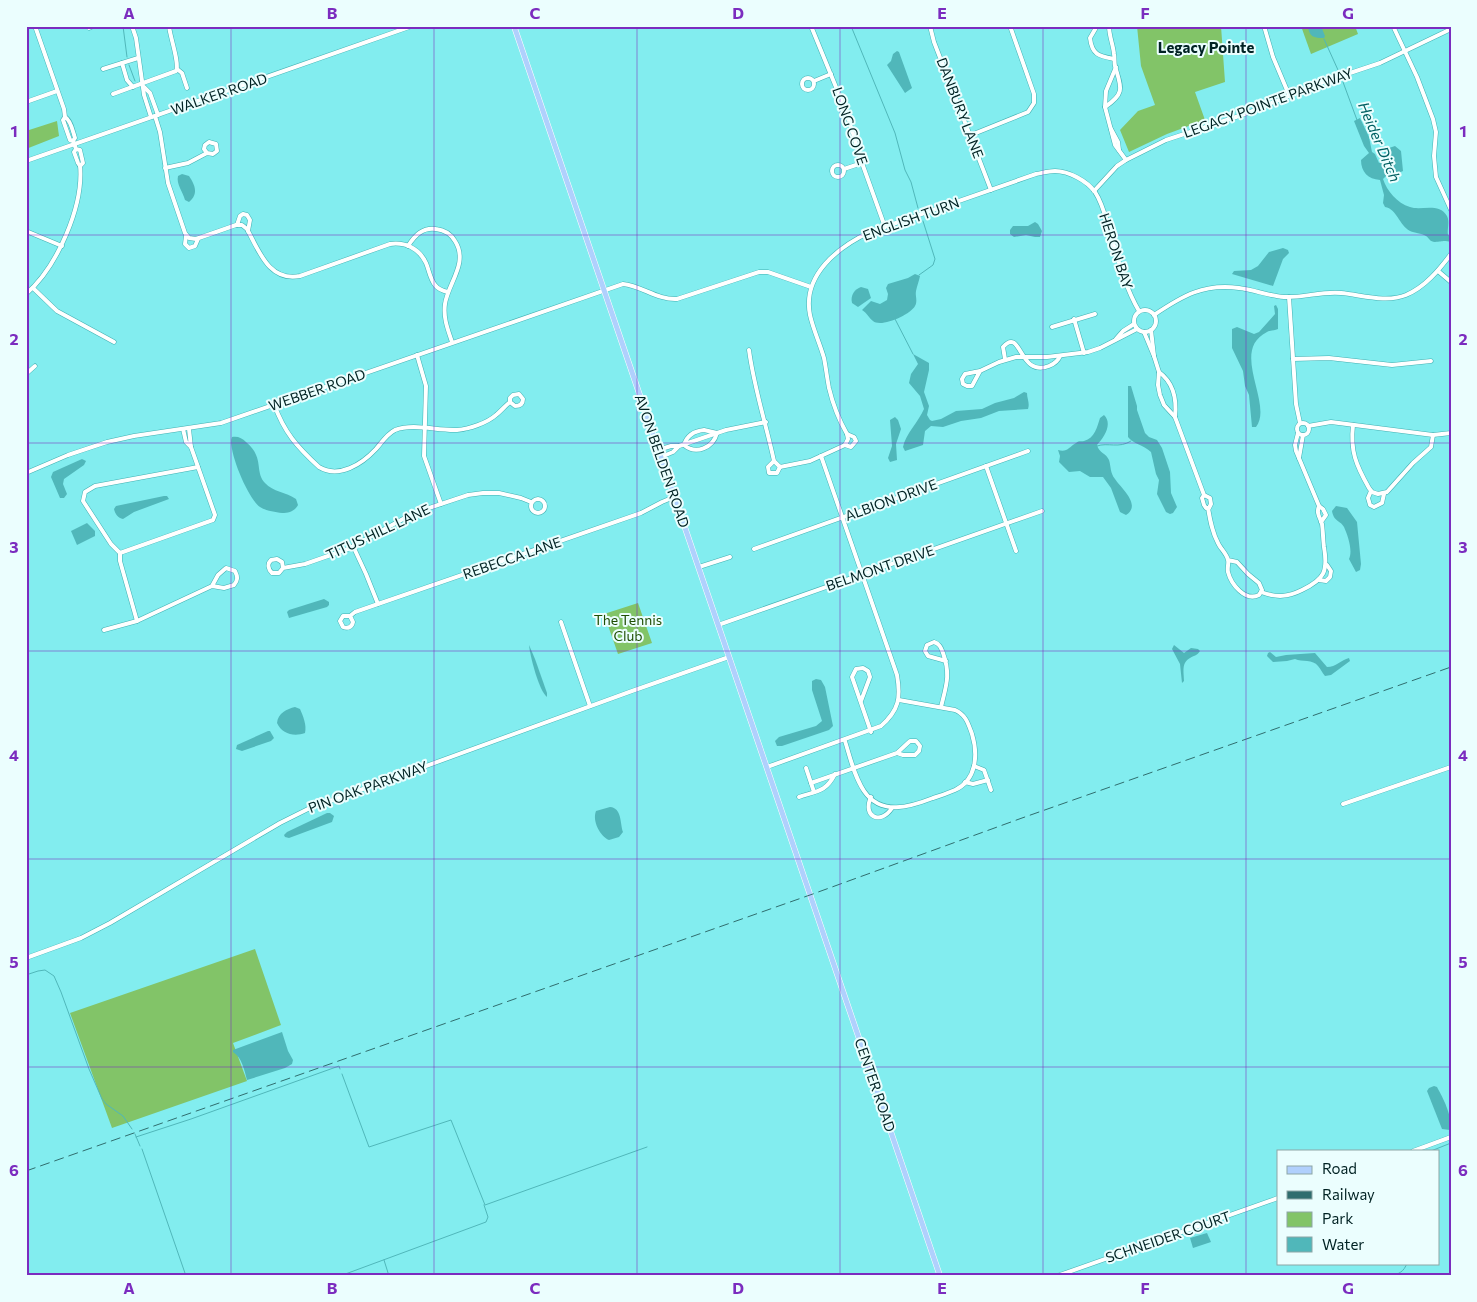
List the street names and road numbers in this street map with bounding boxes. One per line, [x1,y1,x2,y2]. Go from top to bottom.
street label: DANBURY LANE [933,55,988,161]
street label: LEGACY POINTE PARKWAY [1181,64,1355,141]
street label: WALKER ROAD [168,69,269,118]
street label: LONG COVE [829,85,872,167]
street label: ENGLISH TURN [860,193,961,244]
street label: HERON BAY [1096,211,1137,291]
street label: WEBBER ROAD [266,365,367,414]
street label: AVON BELDEN ROAD [632,392,693,530]
street label: ALBION DRIVE [842,475,939,524]
street label: TITUS HILL LANE [323,500,432,563]
street label: REBECCA LANE [460,533,563,582]
street label: BELMONT DRIVE [823,541,936,594]
street label: PIN OAK PARKWAY [306,757,430,816]
street label: CENTER ROAD [851,1036,899,1134]
street label: SCHNEIDER COURT [1103,1207,1233,1266]

